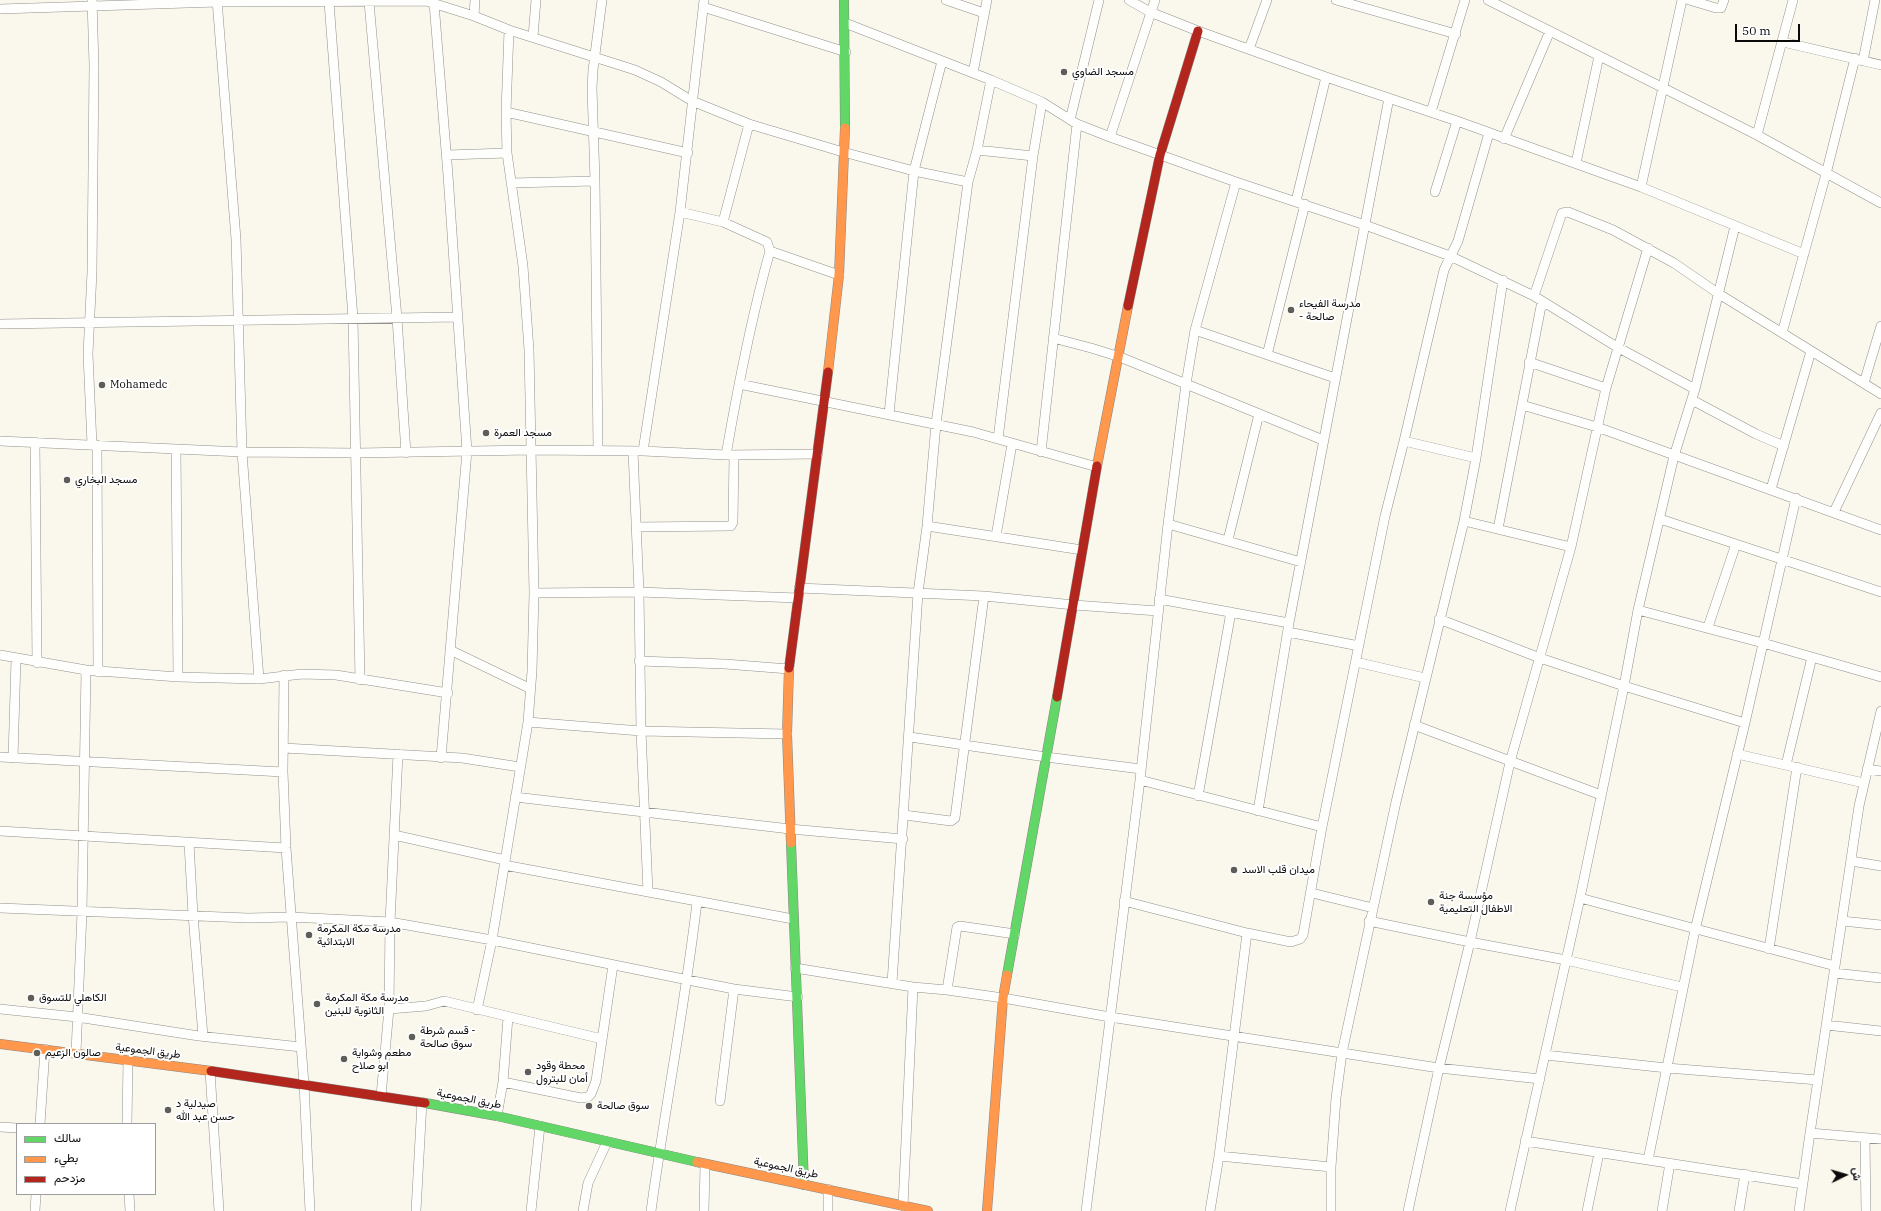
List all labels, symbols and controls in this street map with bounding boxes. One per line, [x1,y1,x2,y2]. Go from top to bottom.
scale bar [1737,16,1802,42]
text: 50 m [1742,23,1771,38]
place label: مسجد الضاوي [1072,65,1134,79]
marker: مسجد الضاوي [1059,67,1069,77]
place label: مدرسة الفيحاء - صالحة [1299,297,1361,323]
marker: مدرسة الفيحاء - صالحة [1286,305,1296,315]
place label: Mohamedc [110,378,168,392]
marker: Mohamedc [97,380,107,390]
place label: مسجد العمرة [494,426,552,440]
marker: مسجد العمرة [481,428,491,438]
place label: مسجد البخاري [75,473,137,487]
marker: مسجد البخاري [62,475,72,485]
place label: ميدان قلب الاسد [1242,863,1315,877]
marker: ميدان قلب الاسد [1229,865,1239,875]
place label: مؤسسة جنة الاطفال التعليمية [1439,889,1512,915]
marker: مؤسسة جنة الاطفال التعليمية [1426,897,1436,907]
place label: مدرسة مكة المكرمة الابتدائية [317,922,401,948]
marker: مدرسة مكة المكرمة الابتدائية [304,930,314,940]
place label: الكاهلي للتسوق [39,991,106,1005]
place label: مدرسة مكة المكرمة الثانوية للبنين [325,991,409,1017]
marker: الكاهلي للتسوق [26,993,36,1003]
marker: مدرسة مكة المكرمة الثانوية للبنين [312,999,322,1009]
place label: قسم شرطة - سوق صالحة [420,1024,476,1050]
marker: قسم شرطة - سوق صالحة [407,1032,417,1042]
street label: طريق الجموعية [115,1040,181,1062]
place label: صالون الزعيم [45,1046,101,1060]
place label: مطعم وشواية ابو صلاح [352,1046,411,1072]
marker: صالون الزعيم [32,1048,42,1058]
marker: مطعم وشواية ابو صلاح [339,1054,349,1064]
place label: محطة وقود أمان للبترول [536,1059,588,1085]
marker: محطة وقود أمان للبترول [523,1067,533,1077]
street label: طريق الجموعية [435,1086,503,1112]
place label: صيدلية د حسن عبد الله [176,1097,235,1123]
place label: سوق صالحة [597,1099,649,1113]
marker: سوق صالحة [584,1101,594,1111]
marker: صيدلية د حسن عبد الله [163,1105,173,1115]
legend [16,1123,156,1195]
text: سالك [54,1130,81,1145]
text: بطيء [54,1150,78,1165]
street label: طريق الجموعية [752,1155,820,1181]
north arrow [1825,1155,1865,1195]
text: ش [1849,1167,1865,1181]
text: مزدحم [54,1170,85,1185]

